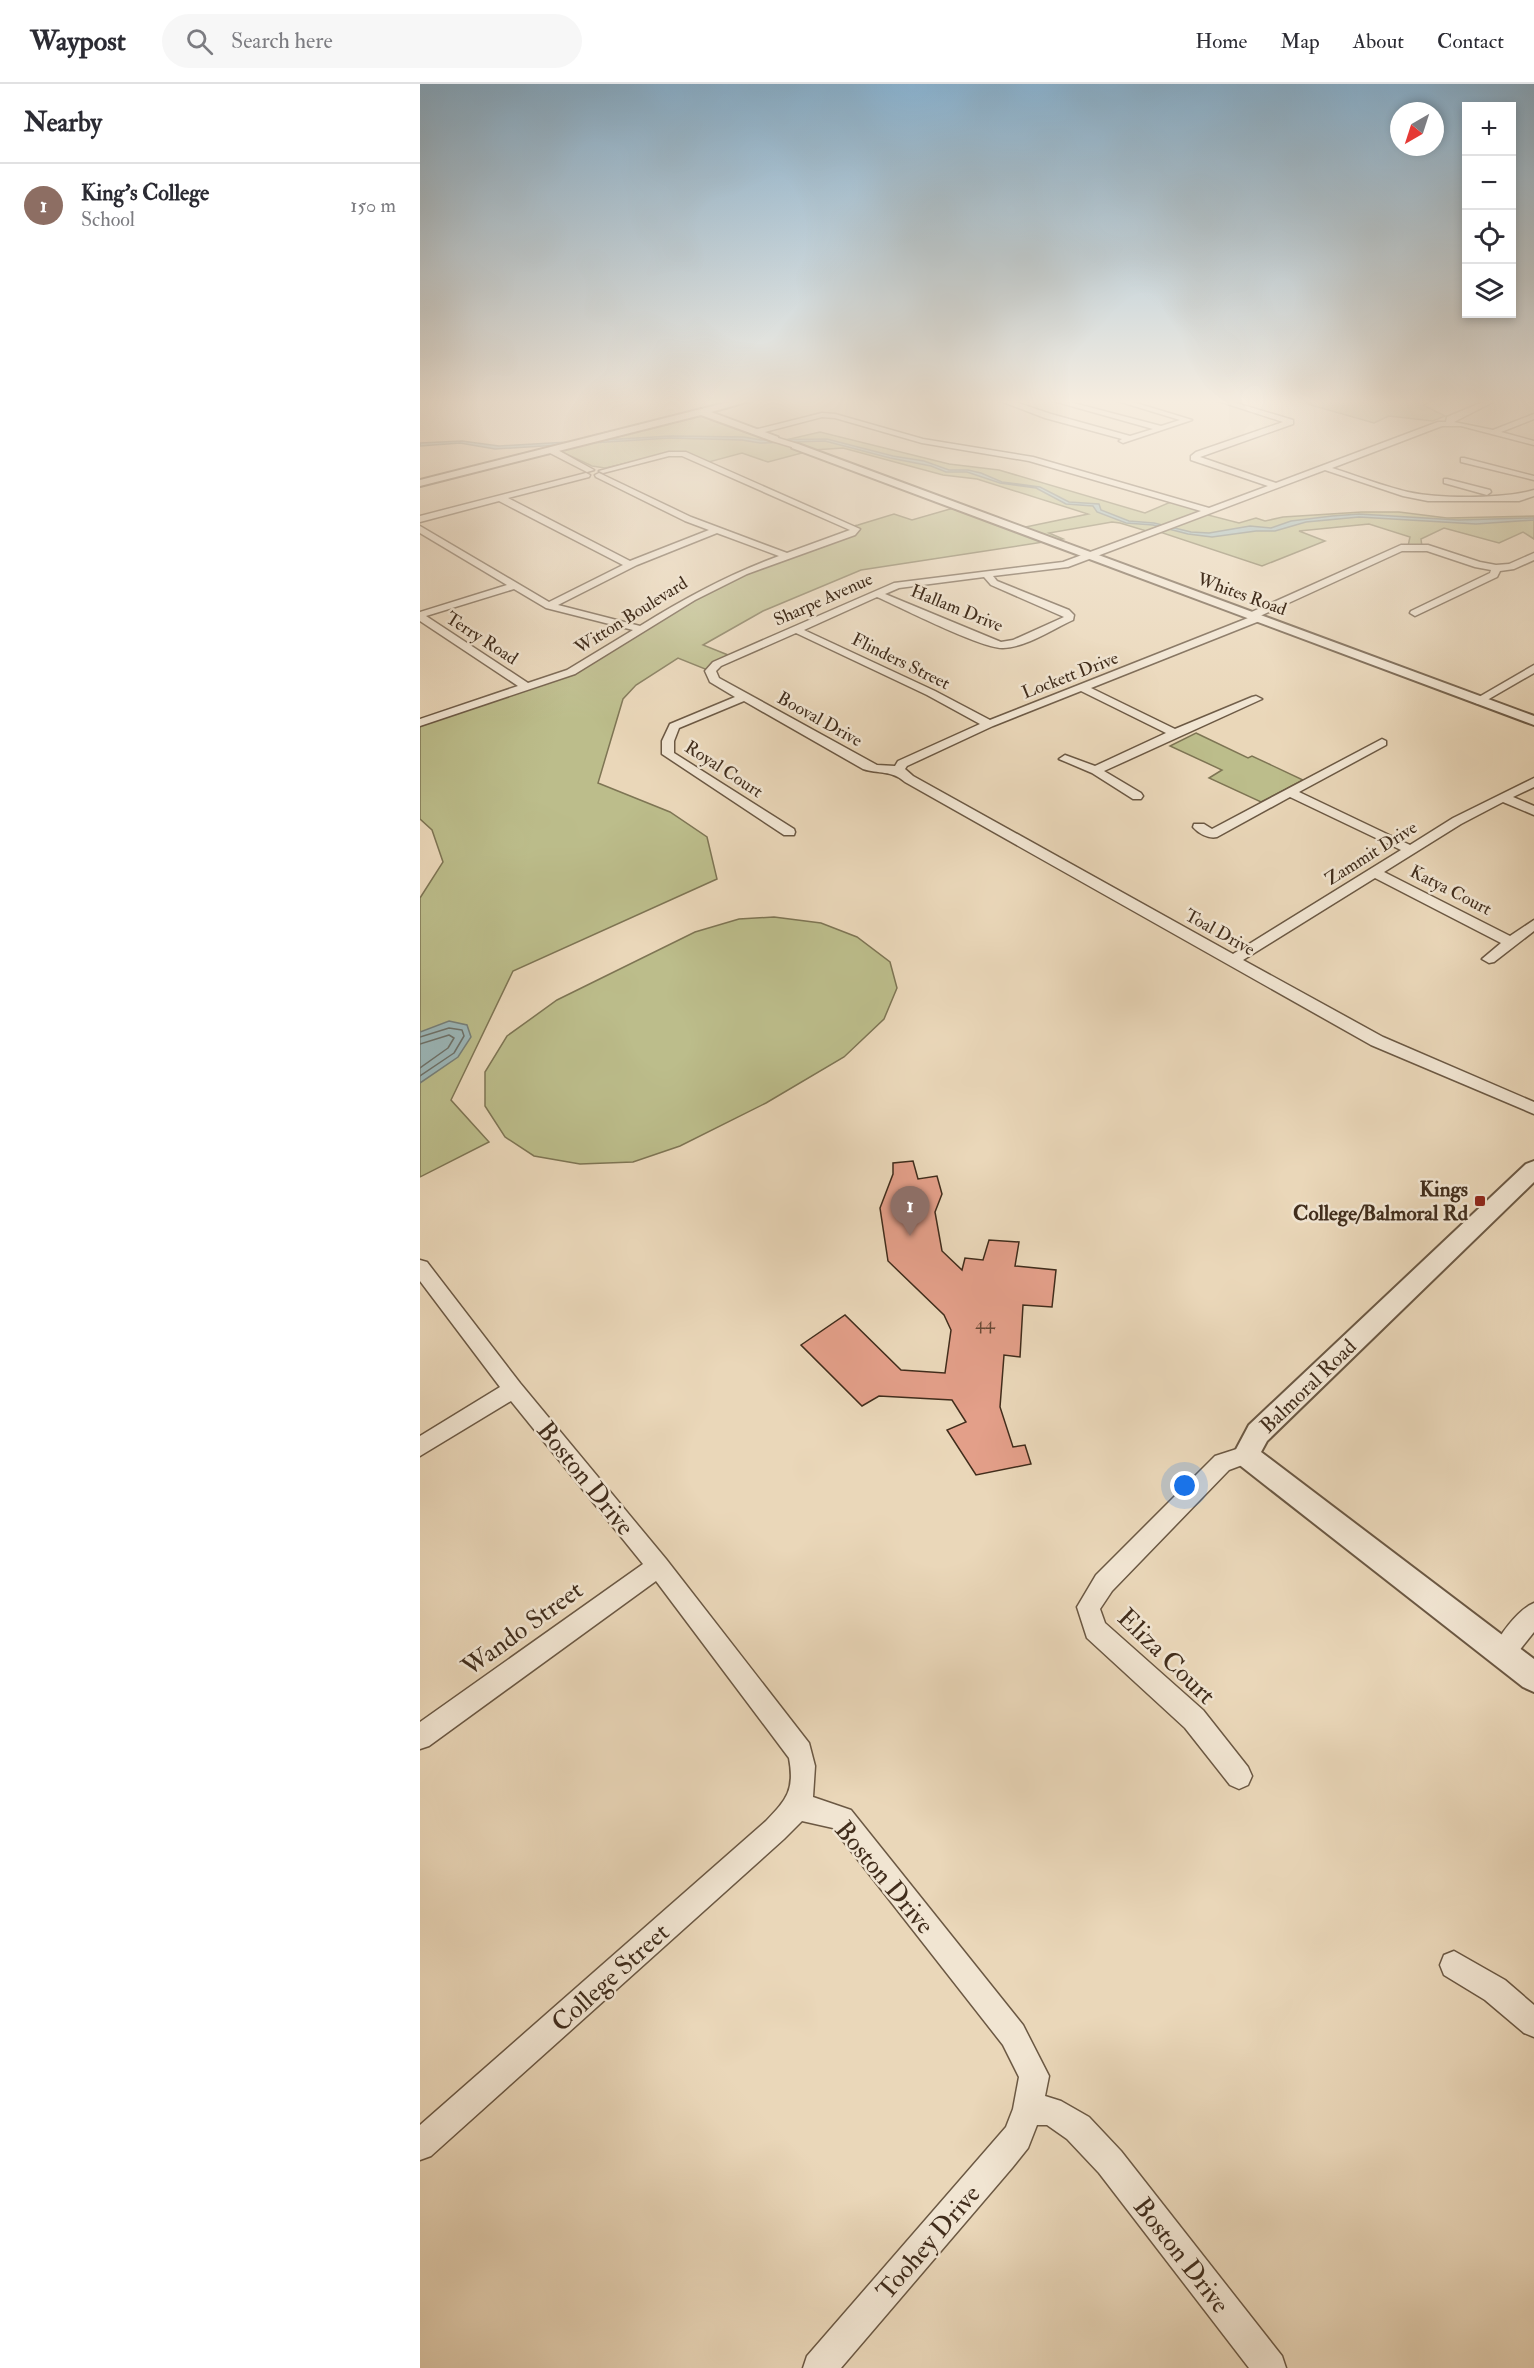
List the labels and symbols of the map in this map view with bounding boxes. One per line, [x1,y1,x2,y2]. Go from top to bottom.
north arrow [1390,102,1444,156]
street label: Sharpe Avenue [770,567,877,632]
street label: Whites Road [1193,567,1290,621]
street label: Witton Boulevard [570,571,692,660]
street label: Hallam Drive [907,579,1007,638]
street label: Terry Road [441,607,522,670]
street label: Flinders Street [848,628,954,695]
street label: Lockett Drive [1019,646,1122,704]
street label: Booval Drive [773,687,867,752]
street label: Royal Court [680,736,767,803]
street label: Zammit Drive [1321,816,1422,891]
street label: Katya Court [1406,860,1496,921]
street label: Toal Drive [1181,904,1259,961]
place label: Kings College/Balmoral Rd [1293,1176,1469,1227]
pin: 1 [890,1186,930,1236]
marker: Kings College/Balmoral Rd [1473,1194,1487,1208]
house number: 44 [975,1312,996,1335]
street label: Balmoral Road [1254,1333,1363,1439]
street label: Boston Drive [529,1415,641,1542]
your location [1170,1471,1199,1500]
street label: Wando Street [455,1574,589,1684]
street label: Eliza Court [1111,1602,1222,1711]
street label: Boston Drive [828,1815,941,1941]
street label: College Street [545,1917,676,2039]
street label: Toohey Drive [870,2179,987,2307]
street label: Boston Drive [1126,2191,1236,2320]

